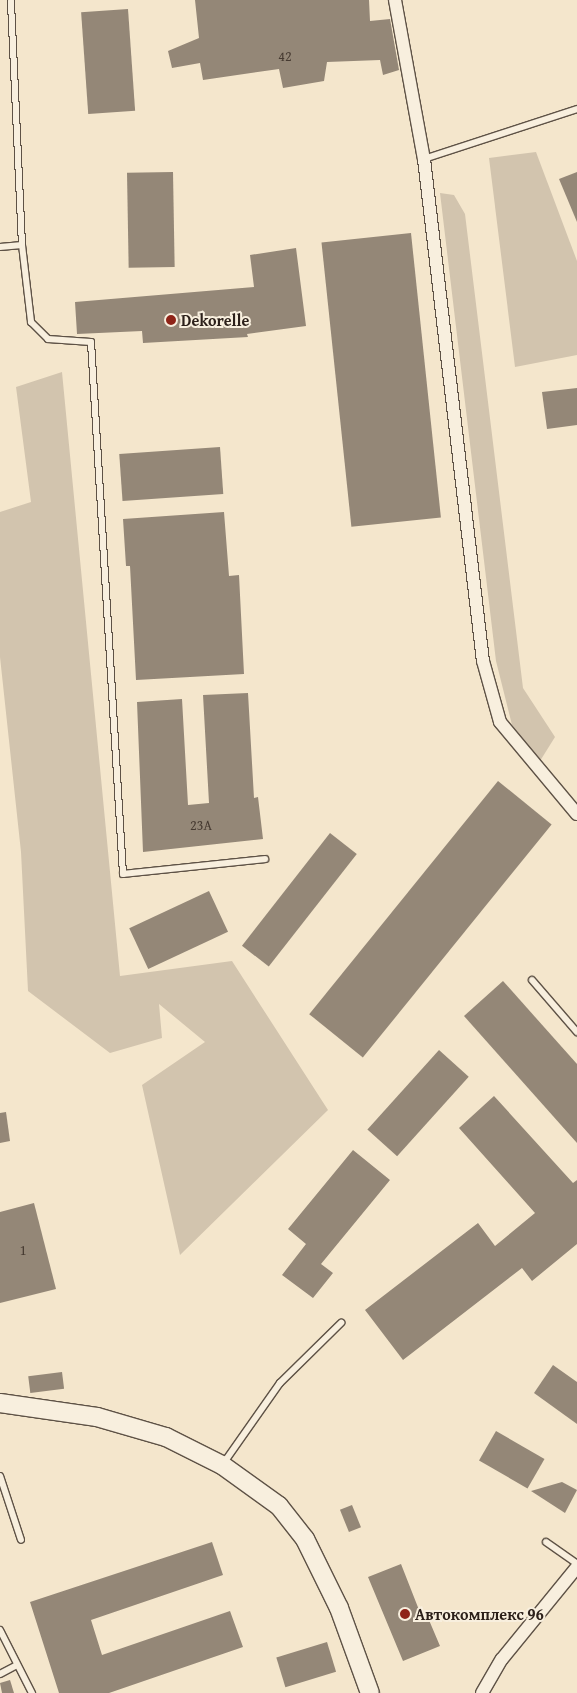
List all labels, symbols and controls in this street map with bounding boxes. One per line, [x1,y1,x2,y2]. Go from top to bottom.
house number: 42 [278,48,292,64]
place label: Dekorelle [181,310,249,330]
marker: Dekorelle [165,314,177,326]
house number: 23А [190,817,212,833]
house number: 1 [20,1242,26,1258]
place label: Автокомплекс 96 [415,1604,544,1624]
marker: Автокомплекс 96 [399,1608,411,1620]

